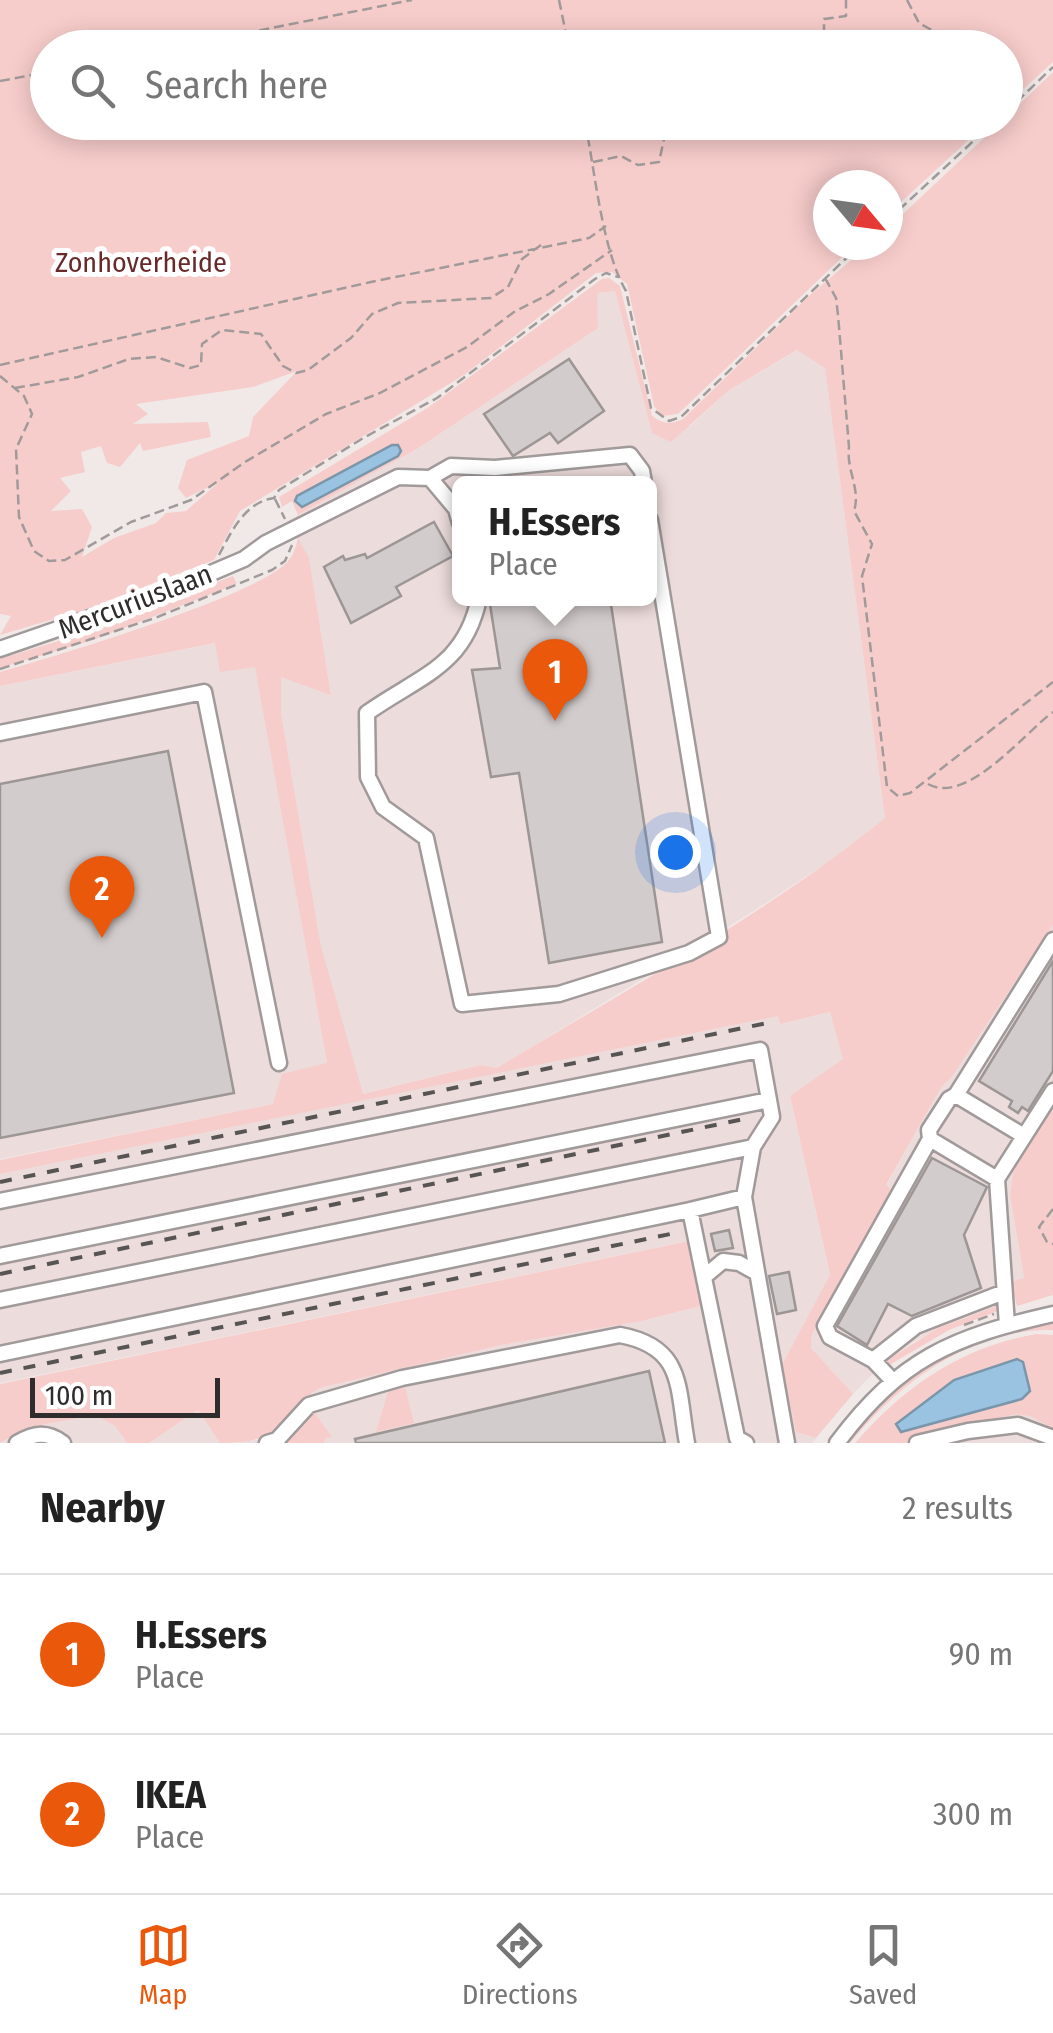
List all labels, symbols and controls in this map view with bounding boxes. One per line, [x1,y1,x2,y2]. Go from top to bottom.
search box [30,30,1023,140]
icon: search [65,58,120,113]
text: Search here [145,62,328,108]
north arrow [813,170,903,260]
park label: Zonhoverheide [55,246,227,279]
popup [452,476,657,606]
text: H.Essers [489,499,620,545]
text: Place [489,545,558,583]
street label: Mercuriuslaan [54,557,217,646]
pin: 1 [522,638,588,721]
your location [650,827,701,878]
pin: 2 [70,856,134,938]
scale bar [30,1373,220,1418]
text: 100 m [45,1379,113,1412]
text: Nearby [40,1483,165,1533]
text: 2 results [902,1489,1013,1527]
text: H.Essers [135,1612,267,1658]
text: 1 [66,1635,79,1673]
text: 90 m [949,1635,1013,1673]
text: Place [135,1658,204,1696]
text: IKEA [135,1772,206,1818]
text: 2 [65,1795,80,1833]
text: 300 m [933,1795,1013,1833]
text: Place [135,1818,204,1856]
tab: Map [136,1918,191,2011]
tab: Directions [462,1918,578,2011]
tab: Saved [849,1918,917,2011]

